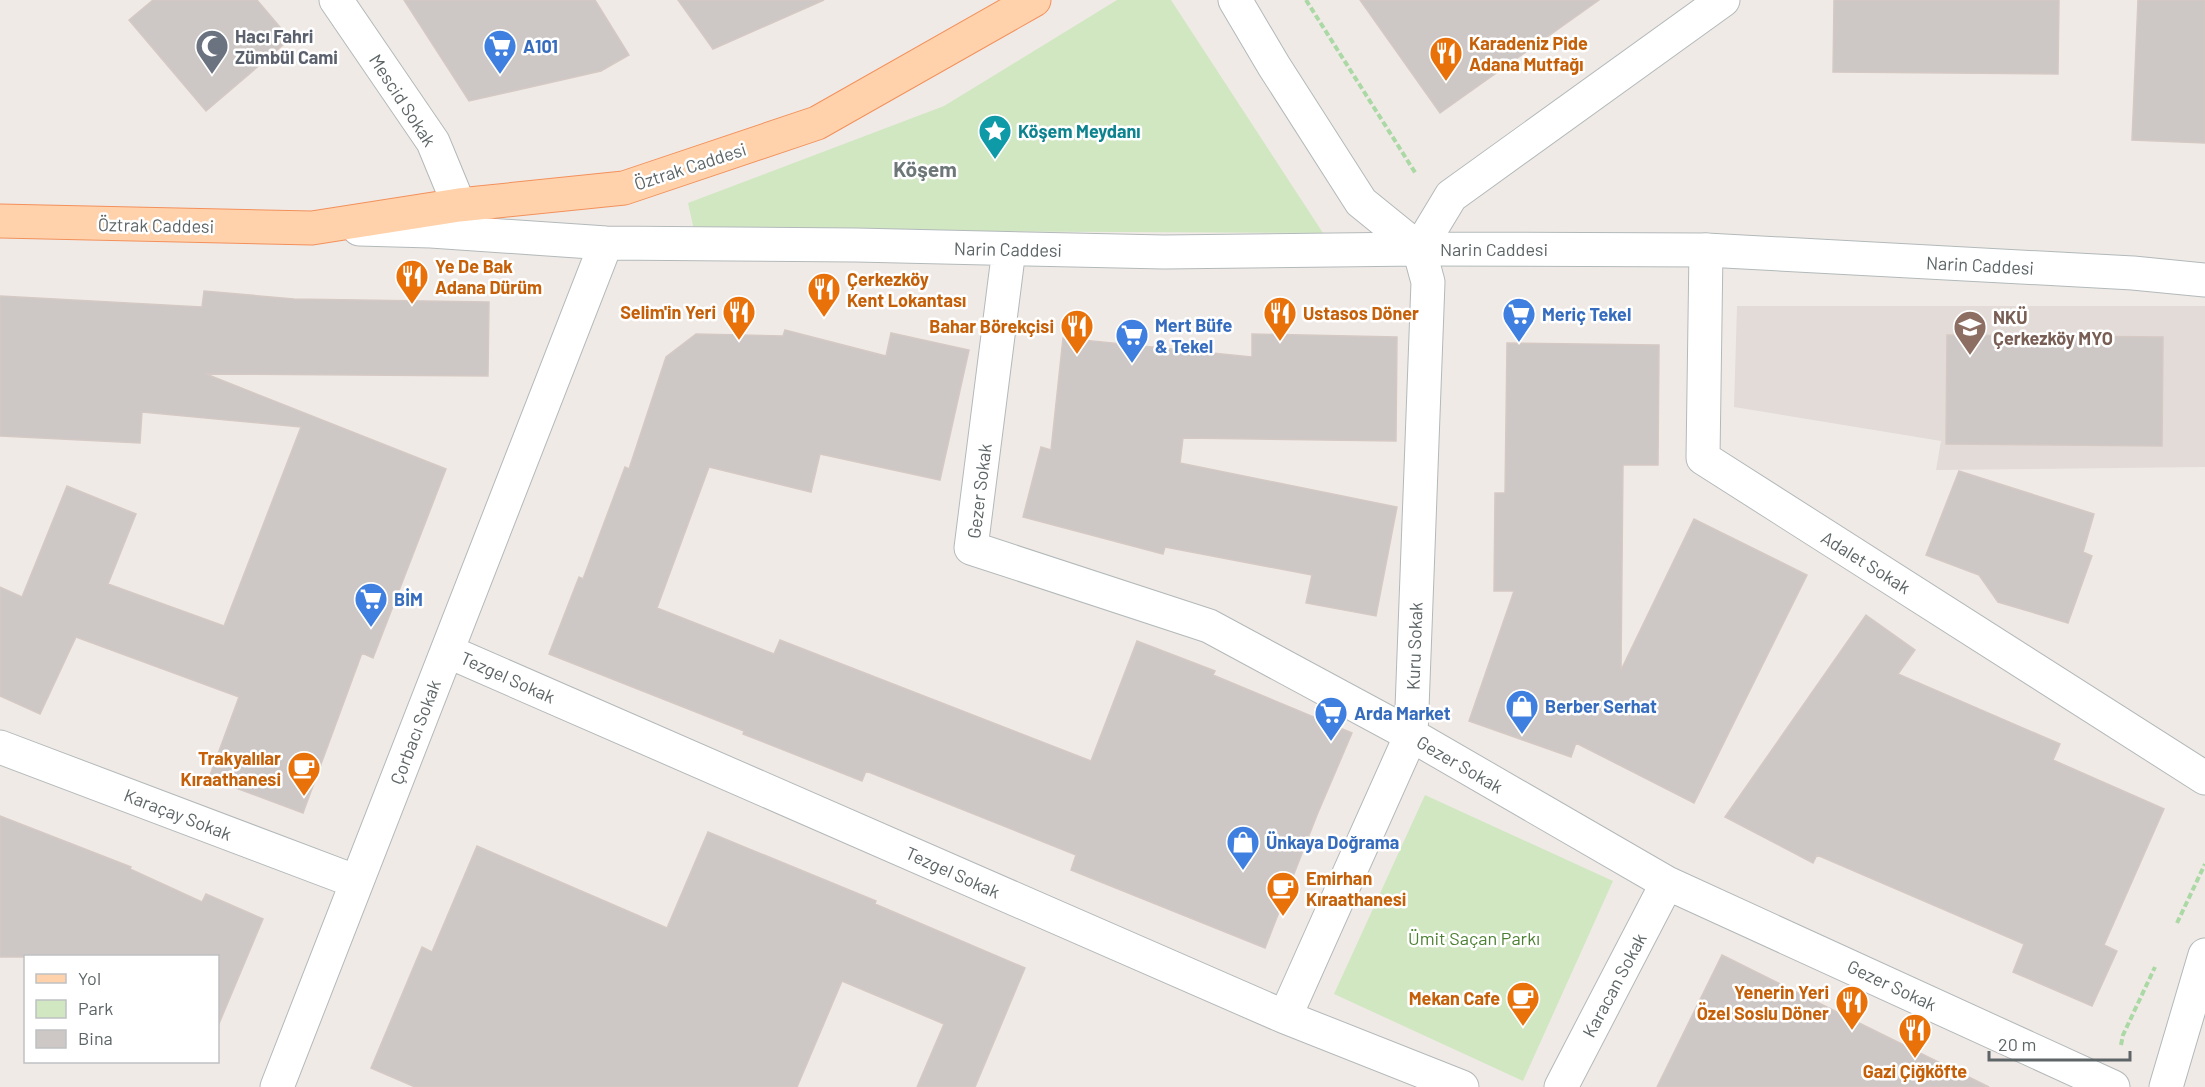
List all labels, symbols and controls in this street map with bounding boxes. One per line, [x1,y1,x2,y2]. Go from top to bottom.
place label: Hacı Fahri Zümbül Cami [235,25,338,68]
mosque icon: Hacı Fahri Zümbül Cami [194,28,230,75]
supermarket icon: A101 [482,28,518,75]
place label: Karadeniz Pide Adana Mutfağı [1469,32,1588,75]
place label: A101 [523,35,558,57]
restaurant icon: Karadeniz Pide Adana Mutfağı [1428,35,1464,82]
street label: Mescid Sokak [365,50,441,150]
place icon: Köşem Meydanı [977,113,1013,160]
place label: Köşem Meydanı [1018,120,1141,142]
street label: Öztrak Caddesi [631,138,749,194]
district label: Köşem [893,156,957,181]
street label: Öztrak Caddesi [98,213,214,237]
street label: Narin Caddesi [954,237,1062,261]
street label: Narin Caddesi [1440,238,1548,260]
street label: Narin Caddesi [1925,251,2035,279]
place label: Ye De Bak Adana Dürüm [435,255,542,298]
restaurant icon: Ye De Bak Adana Dürüm [394,258,430,305]
place label: Çerkezköy Kent Lokantası [847,268,966,311]
restaurant icon: Çerkezköy Kent Lokantası [806,271,842,318]
restaurant icon: Selim'in Yeri [721,294,757,341]
restaurant icon: Ustasos Döner [1262,295,1298,342]
supermarket icon: Meriç Tekel [1501,296,1537,343]
place label: Selim'in Yeri [620,301,716,323]
place label: Ustasos Döner [1303,302,1419,324]
place label: Meriç Tekel [1542,303,1631,325]
place label: NKÜ Çerkezköy MYO [1993,306,2113,349]
restaurant icon: Bahar Börekçisi [1059,308,1095,355]
school or university icon: NKÜ Çerkezköy MYO [1952,309,1988,356]
place label: Mert Büfe & Tekel [1155,314,1232,357]
place label: Bahar Börekçisi [929,315,1054,337]
supermarket icon: Mert Büfe & Tekel [1114,317,1150,364]
street label: Gezer Sokak [962,442,996,540]
street label: Adalet Sokak [1817,526,1915,598]
supermarket icon: BİM [353,581,389,628]
place label: BİM [394,588,423,610]
street label: Kuru Sokak [1401,602,1427,690]
street label: Tezgel Sokak [457,646,559,708]
street label: Çorbacı Sokak [385,676,445,788]
shop icon: Berber Serhat [1504,688,1540,735]
supermarket icon: Arda Market [1313,695,1349,742]
place label: Berber Serhat [1545,695,1657,717]
place label: Arda Market [1354,702,1451,724]
street label: Gezer Sokak [1413,731,1507,797]
place label: Trakyalılar Kıraathanesi [181,747,281,790]
cafe icon: Trakyalılar Kıraathanesi [286,750,322,797]
street label: Karaçay Sokak [121,783,235,845]
shop icon: Ünkaya Doğrama [1225,824,1261,871]
place label: Ünkaya Doğrama [1266,831,1399,853]
street label: Tezgel Sokak [902,841,1004,903]
place label: Emirhan Kıraathanesi [1306,867,1406,910]
cafe icon: Emirhan Kıraathanesi [1265,870,1301,917]
park label: Ümit Saçan Parkı [1408,927,1540,949]
street label: Karacan Sokak [1577,929,1651,1041]
legend [24,955,219,1063]
street label: Gezer Sokak [1844,955,1940,1015]
text: Yol [78,967,101,989]
cafe icon: Mekan Cafe [1505,980,1541,1027]
place label: Yenerin Yeri Özel Soslu Döner [1697,981,1829,1024]
restaurant icon: Yenerin Yeri Özel Soslu Döner [1834,984,1870,1031]
place label: Mekan Cafe [1409,987,1500,1009]
text: Park [78,997,113,1019]
restaurant icon: Gazi Çiğköfte [1897,1012,1933,1059]
scale bar [1989,1024,2130,1062]
text: Bina [78,1027,113,1049]
text: 20 m [1998,1033,2036,1055]
place label: Gazi Çiğköfte [1863,1060,1967,1082]

